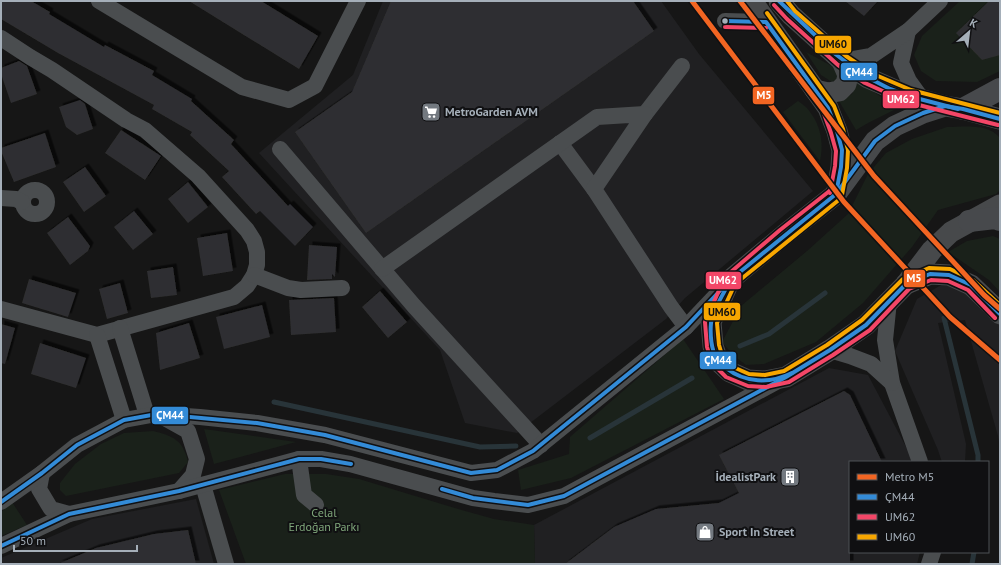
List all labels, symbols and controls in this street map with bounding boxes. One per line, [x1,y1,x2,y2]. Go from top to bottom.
north arrow [949,12,989,52]
text: K [967,15,980,31]
unlabelled marker [720,16,730,26]
line badge: UM60 [814,35,852,54]
text: UM60 [819,37,847,51]
line badge: ÇM44 [840,62,878,81]
text: ÇM44 [845,65,873,79]
line badge: M5 [752,86,775,105]
text: M5 [756,88,772,102]
line badge: UM62 [882,90,920,109]
text: UM62 [887,92,915,106]
supermarket icon: MetroGarden AVM [420,101,442,123]
place label: MetroGarden AVM [445,104,538,119]
line badge: M5 [903,269,926,288]
line badge: UM62 [705,271,742,290]
text: M5 [906,271,922,285]
text: UM62 [709,273,737,287]
line badge: UM60 [703,302,741,321]
text: UM60 [708,305,736,319]
line badge: ÇM44 [699,351,737,370]
text: ÇM44 [704,353,732,367]
line badge: ÇM44 [151,406,189,425]
text: ÇM44 [156,408,184,422]
legend [849,461,989,553]
building icon: İdealistPark [779,466,801,488]
place label: İdealistPark [715,469,776,484]
text: Metro M5 [885,469,934,484]
text: ÇM44 [885,489,915,504]
park label: Celal Erdoğan Parkı [289,505,359,534]
text: UM62 [885,509,915,524]
shop icon: Sport In Street [694,521,716,543]
place label: Sport In Street [719,524,795,539]
scale bar [14,527,137,553]
text: UM60 [885,529,916,544]
text: 50 m [20,533,46,548]

